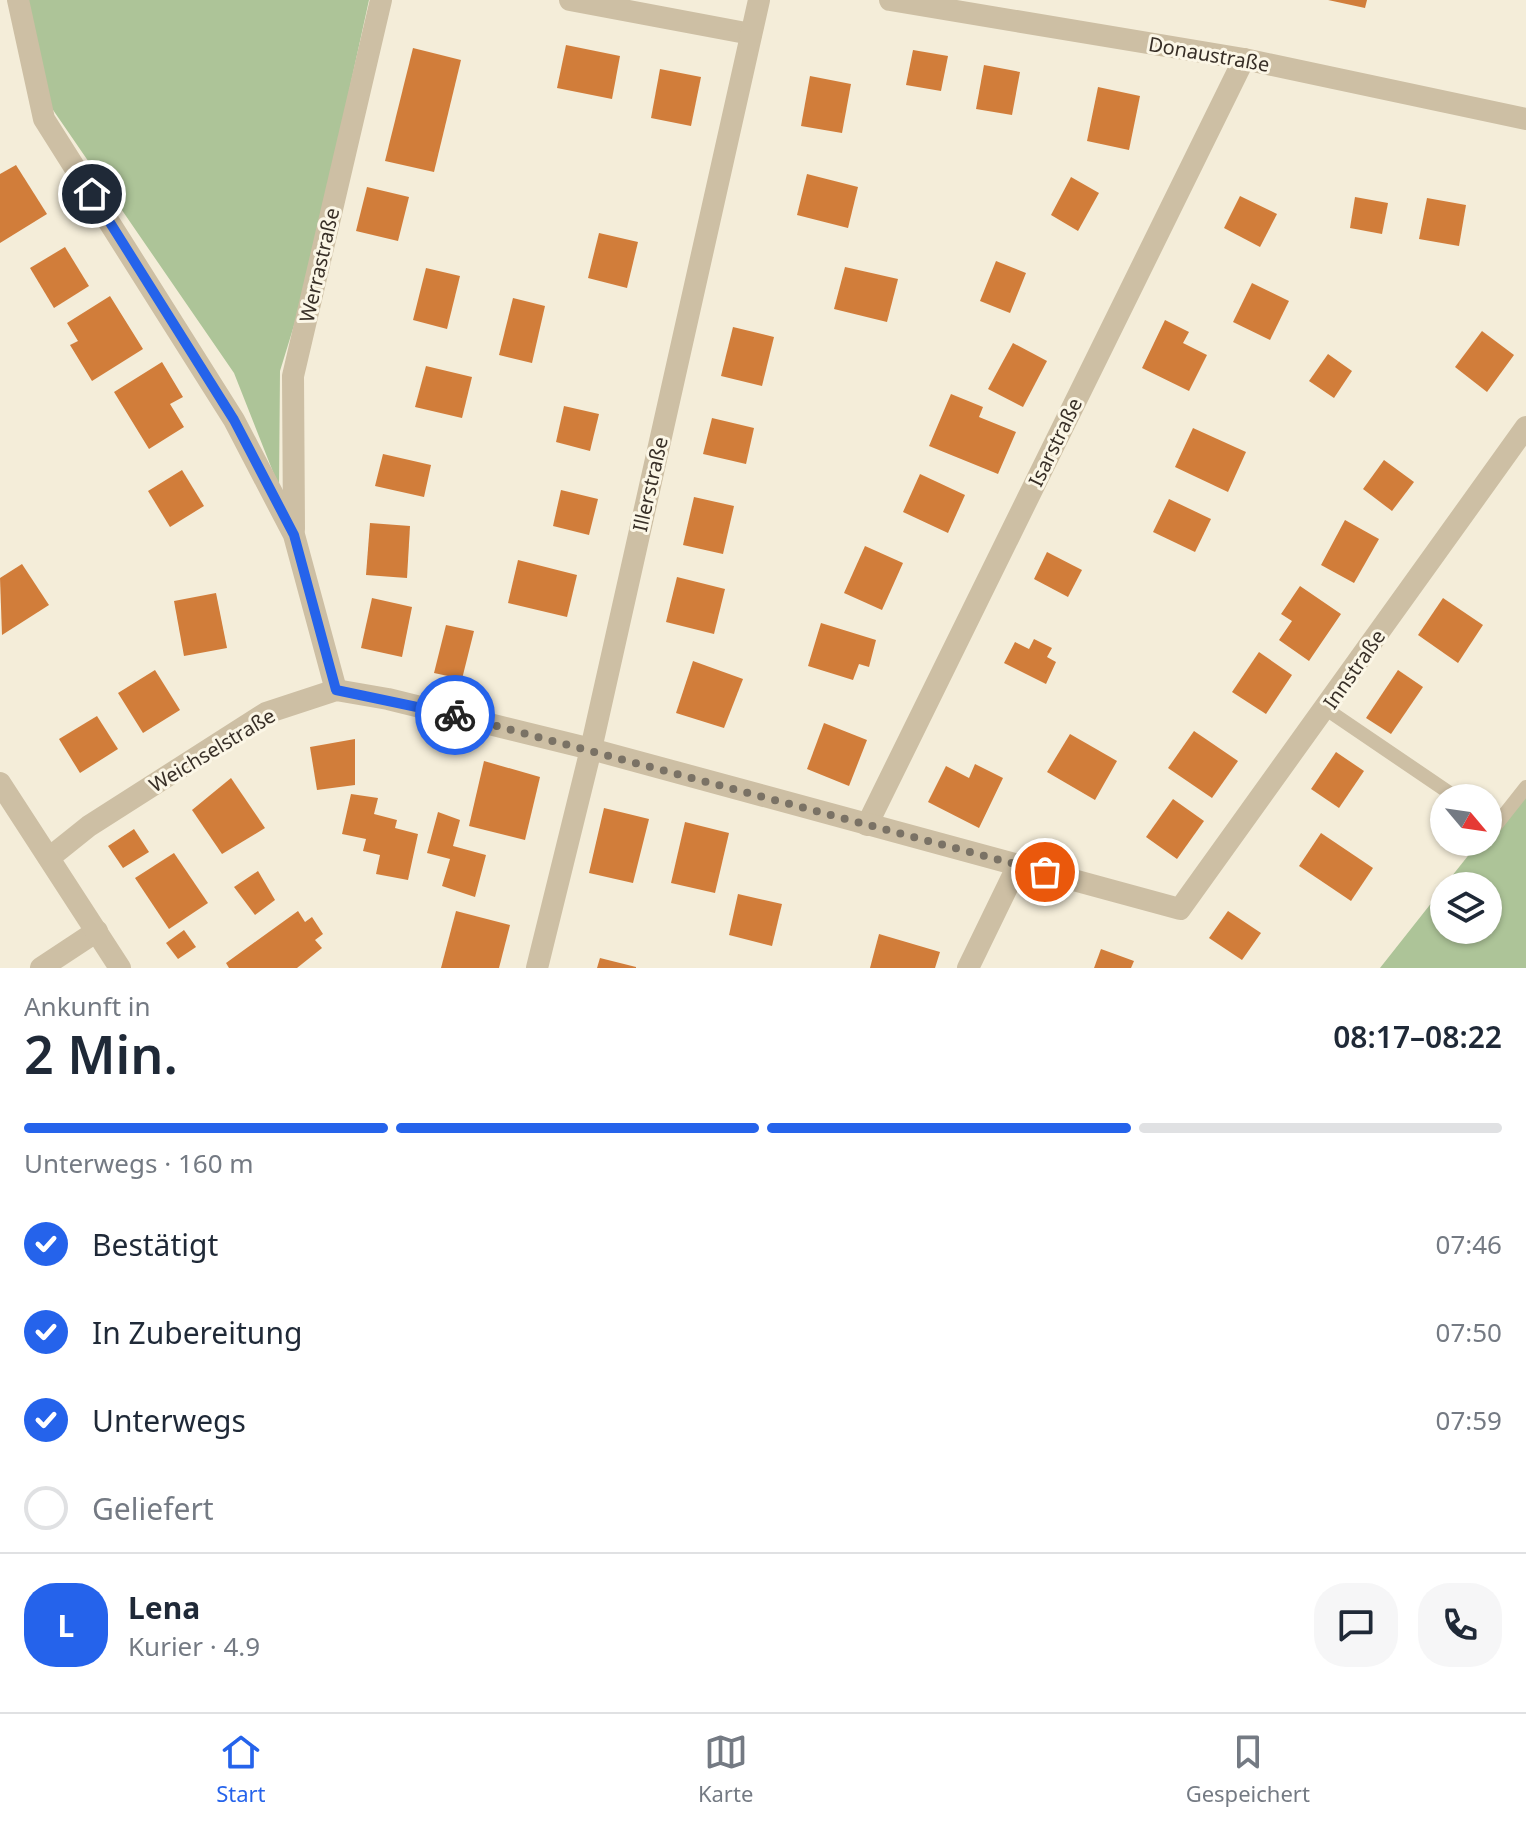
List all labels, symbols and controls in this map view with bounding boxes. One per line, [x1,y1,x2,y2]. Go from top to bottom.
street label: Donaustraße [1146,30,1272,78]
pin [58,160,126,228]
icon: home [70,172,114,216]
street label: Werrastraße [293,205,345,325]
street label: Isarstraße [1022,393,1088,491]
street label: Illerstraße [626,434,674,534]
street label: Innstraße [1317,624,1391,714]
courier [415,675,495,755]
icon: bike [433,693,477,737]
street label: Weichselstraße [144,702,280,798]
north arrow [1430,784,1502,856]
map controls [1430,784,1502,944]
pin [1011,838,1079,906]
icon: bag [1023,850,1067,894]
button: layers [1430,872,1502,944]
text: Ankunft in [24,988,151,1024]
text: 08:17–08:22 [1333,1016,1502,1057]
text: 2 Min. [24,1018,178,1089]
text: Unterwegs · 160 m [24,1145,254,1181]
icon: check [24,1222,68,1266]
text: Bestätigt [92,1224,218,1265]
text: 07:46 [1436,1226,1502,1262]
icon: check [24,1310,68,1354]
text: In Zubereitung [92,1312,302,1353]
text: 07:50 [1436,1314,1502,1350]
icon: check [24,1398,68,1442]
text: Unterwegs [92,1400,246,1441]
text: 07:59 [1436,1402,1502,1438]
text: Geliefert [92,1488,214,1529]
button: chat [1314,1583,1398,1667]
button: phone [1418,1583,1502,1667]
text: Lena [128,1587,200,1628]
text: L [58,1605,74,1646]
text: Kurier · 4.9 [128,1628,260,1664]
tab: Start [216,1730,266,1808]
tab: Karte [698,1730,753,1808]
tab: Gespeichert [1186,1730,1310,1808]

